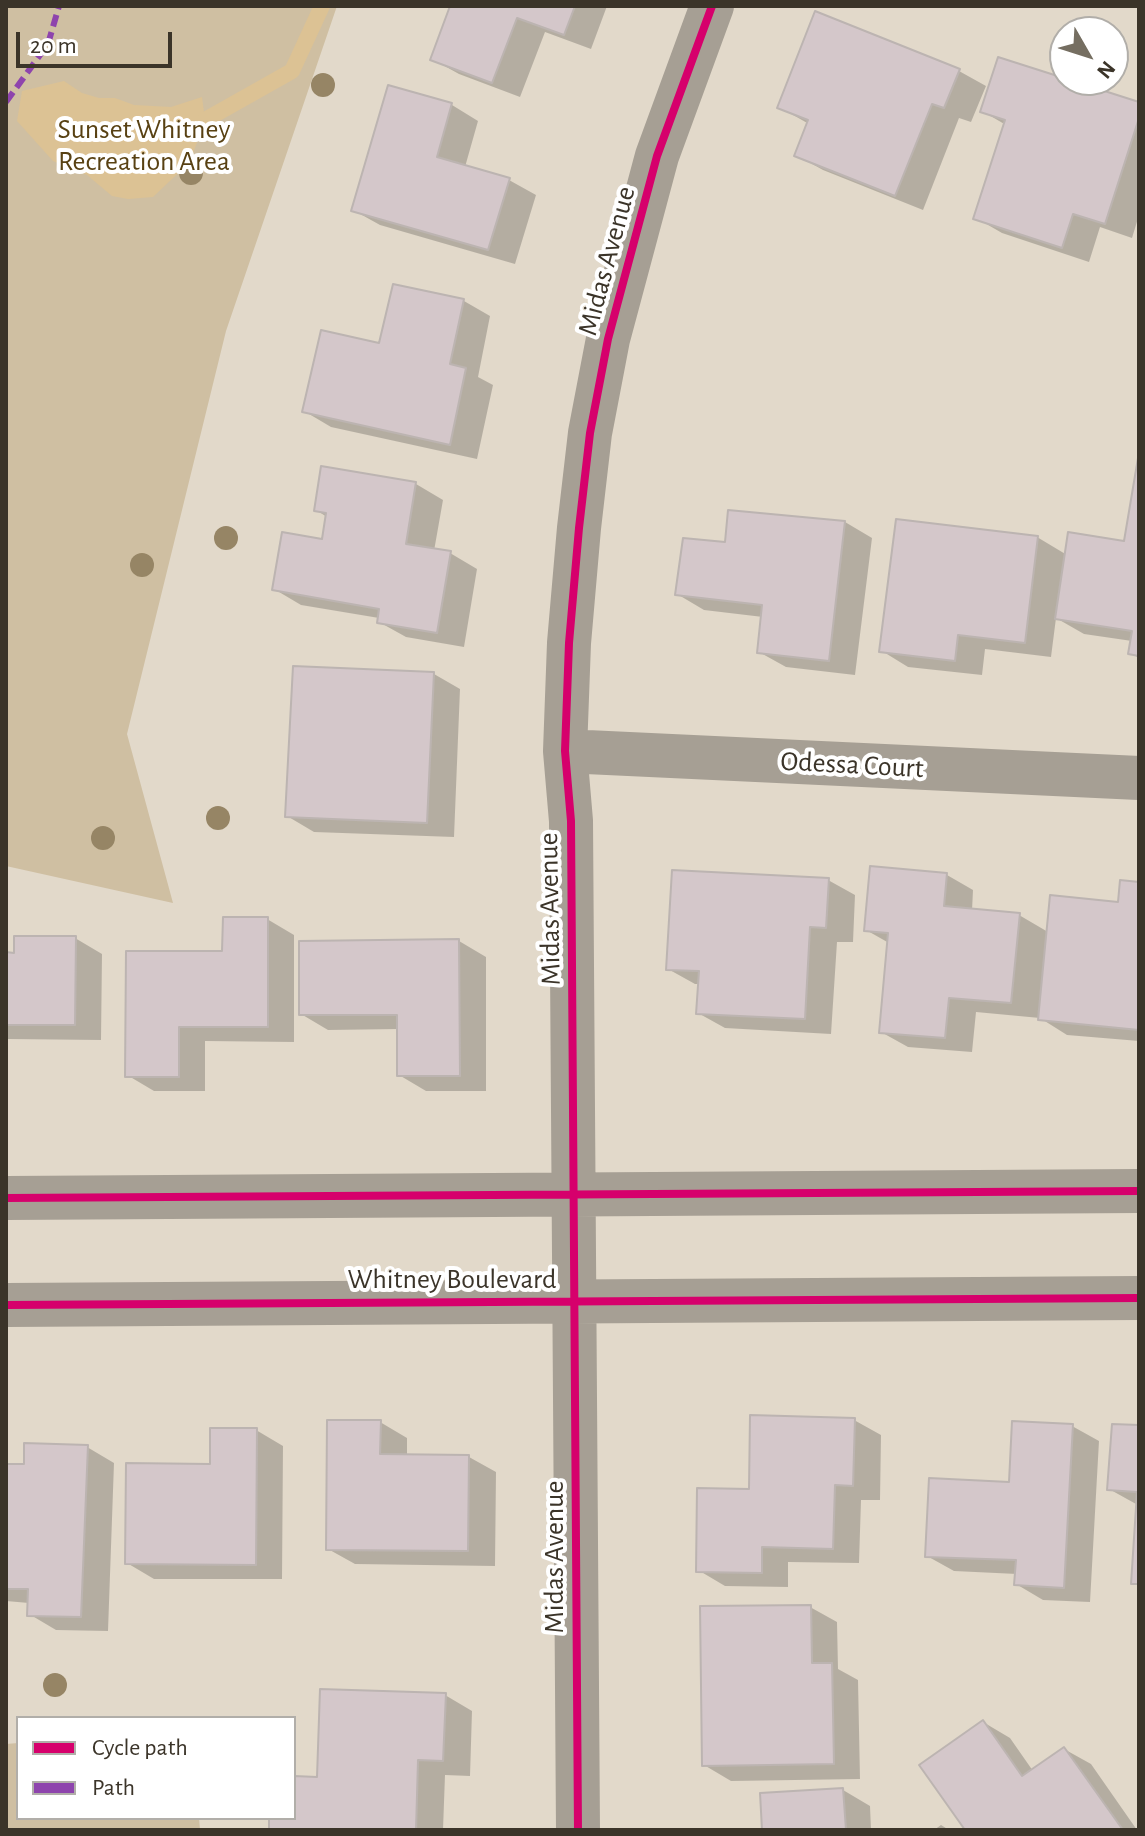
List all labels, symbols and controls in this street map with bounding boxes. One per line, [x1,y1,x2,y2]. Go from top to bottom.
scale bar [20,16,176,66]
north arrow [1049,16,1129,96]
text: 20 m [30,34,77,58]
text: N [1093,57,1119,83]
park label: Sunset Whitney Recreation Area [58,113,230,179]
street label: Midas Avenue [571,183,643,339]
street label: Odessa Court [780,744,924,786]
street label: Midas Avenue [532,832,568,986]
street label: Whitney Boulevard [347,1263,557,1297]
street label: Midas Avenue [538,1481,572,1633]
legend [16,1716,296,1820]
text: Cycle path [92,1736,188,1760]
text: Path [92,1776,135,1800]

